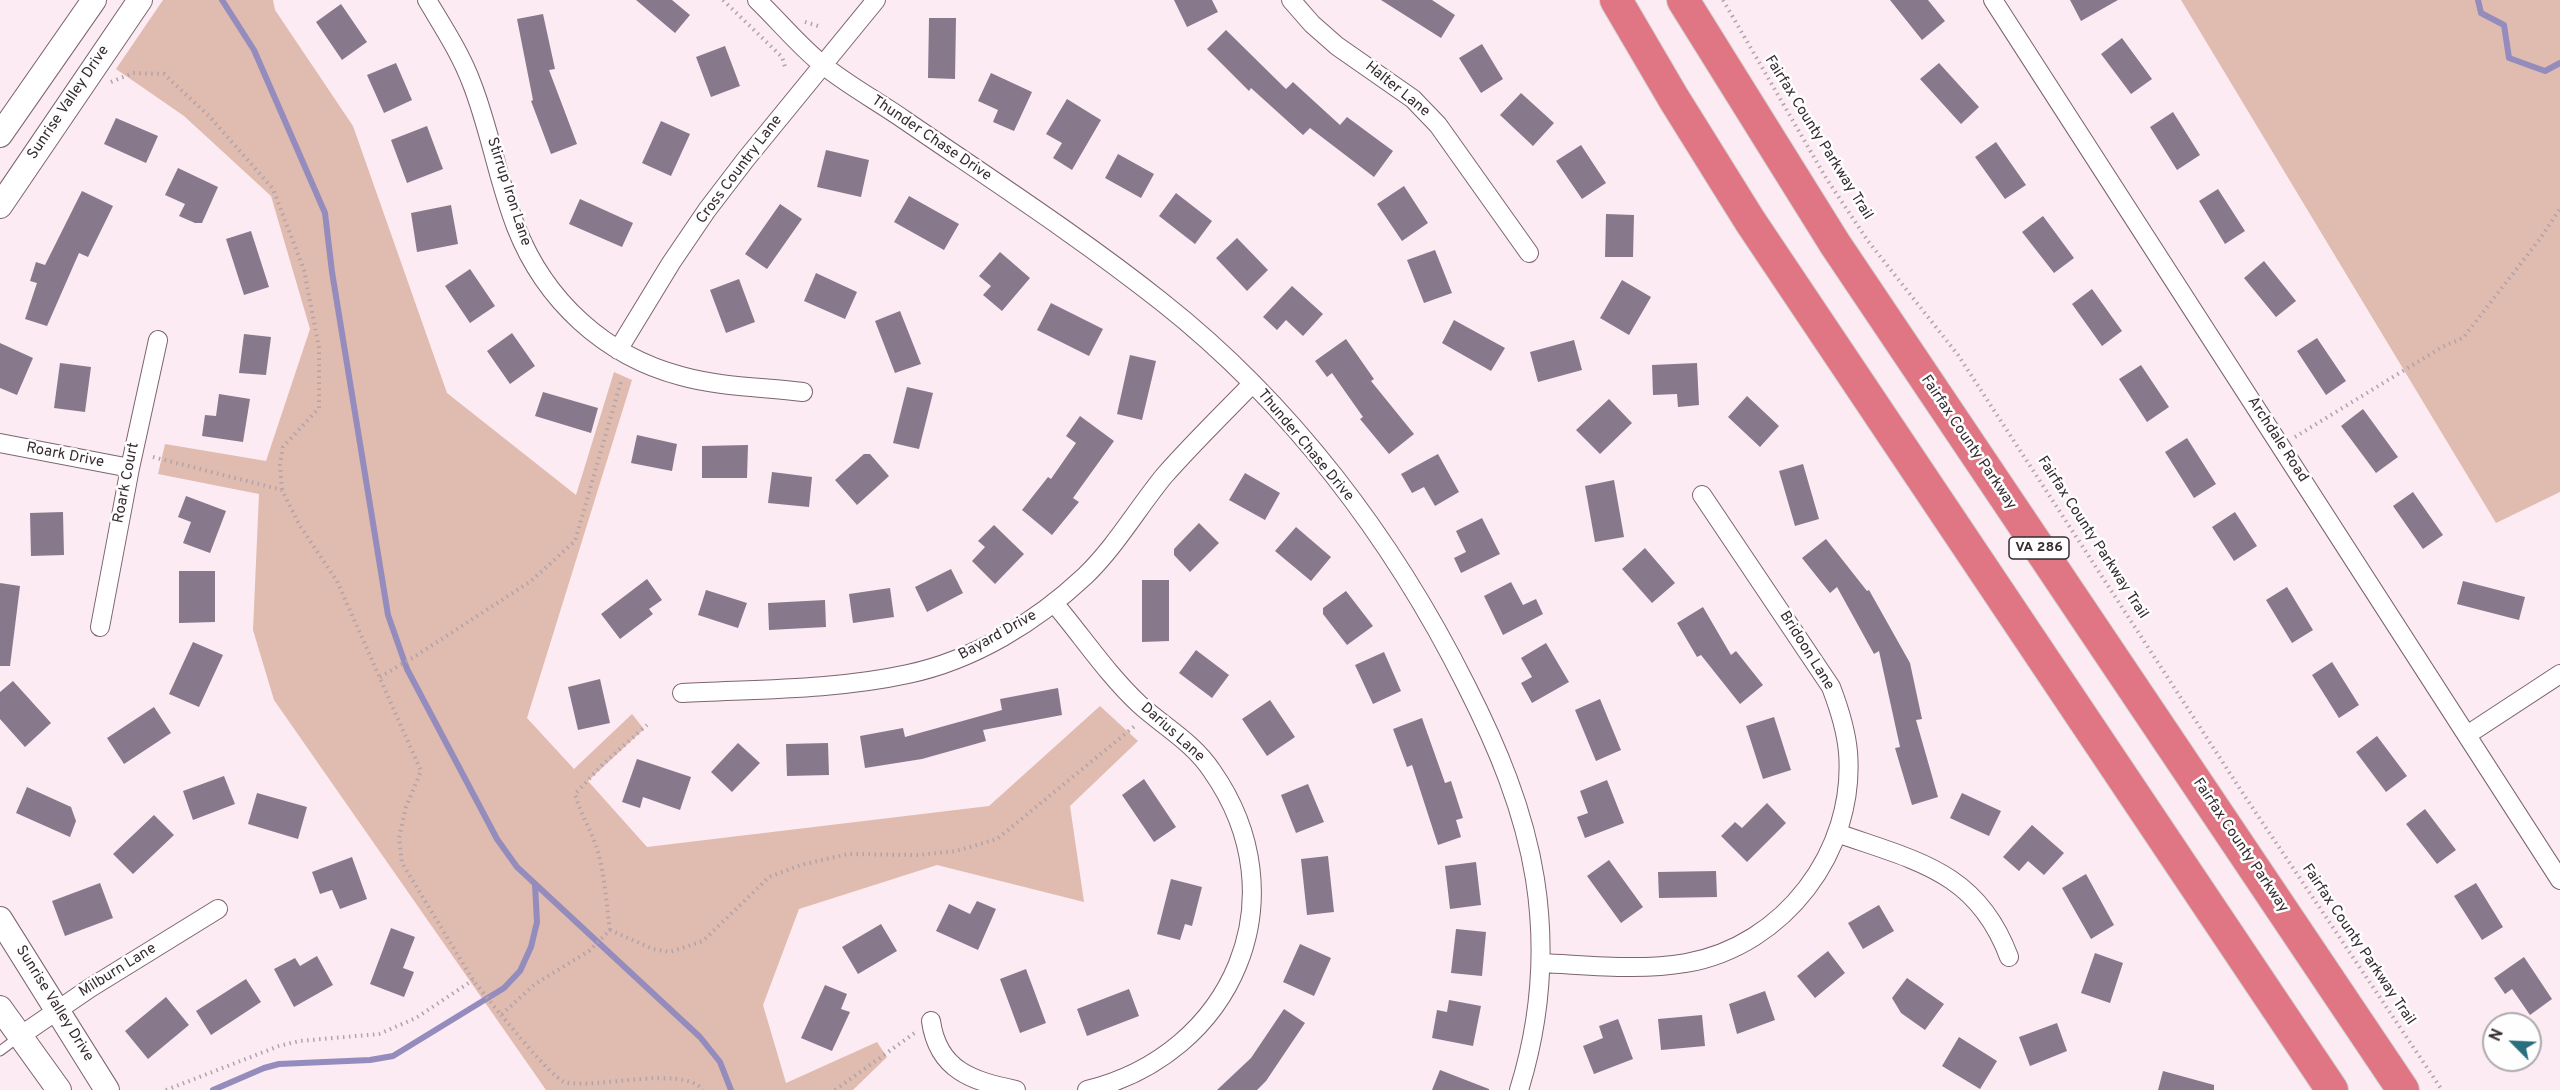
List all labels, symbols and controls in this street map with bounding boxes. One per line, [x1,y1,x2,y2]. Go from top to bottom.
street label: Sunrise Valley Drive [24,43,114,163]
street label: Fairfax County Parkway Trail [1760,53,1876,223]
street label: Halter Lane [1361,58,1433,122]
street label: Thunder Chase Drive [868,92,994,186]
street label: Cross Country Lane [693,112,787,228]
street label: Stirrup Iron Lane [482,135,534,249]
street label: Fairfax County Parkway [1916,372,2020,514]
street label: Thunder Chase Drive [1253,386,1357,506]
street label: Archdale Road [2243,394,2311,486]
street label: Roark Drive [24,440,106,472]
street label: Roark Court [110,441,144,525]
street label: Fairfax County Parkway Trail [2033,453,2151,623]
road number: VA 286 [2009,537,2069,559]
street label: Bayard Drive [956,607,1040,665]
street label: Bridoon Lane [1775,608,1837,694]
street label: Darius Lane [1136,700,1208,766]
street label: Fairfax County Parkway [2188,775,2292,917]
street label: Fairfax County Parkway Trail [2297,861,2419,1029]
street label: Milburn Lane [76,940,160,1002]
street label: Sunrise Valley Drive [11,943,97,1065]
north arrow [2482,1012,2542,1072]
text: N [2486,1026,2509,1045]

